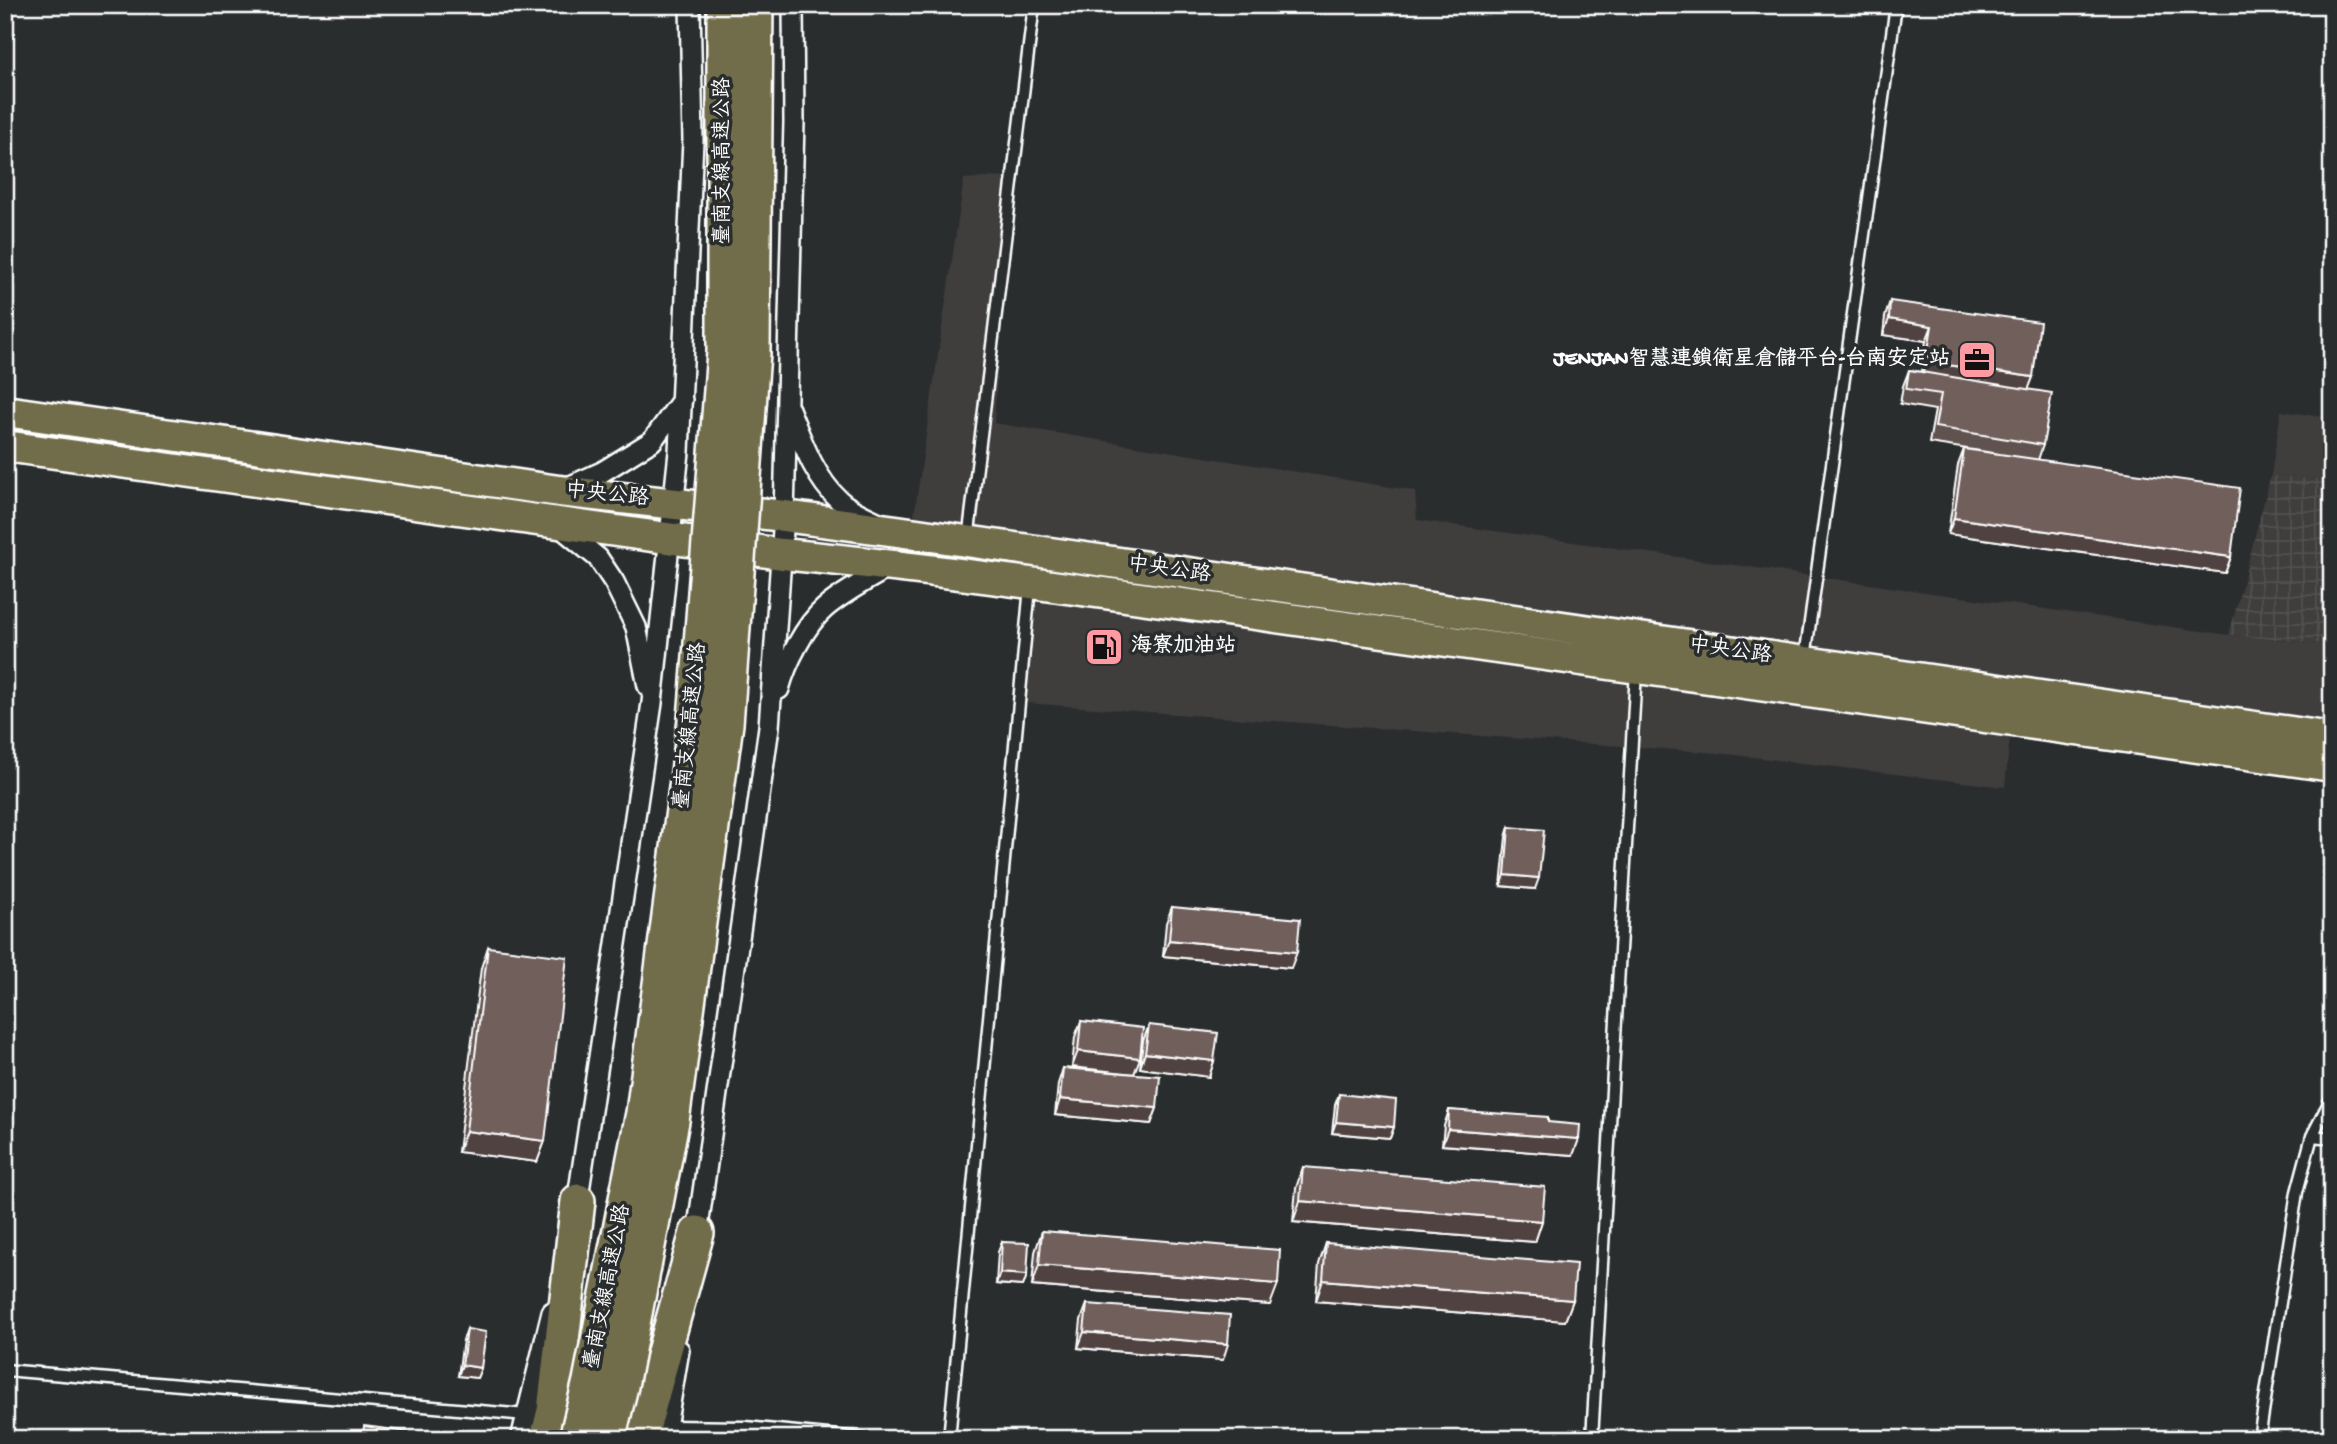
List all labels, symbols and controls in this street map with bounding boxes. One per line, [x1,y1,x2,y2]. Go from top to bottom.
street label: 臺南支線高速公路 [710,77,737,245]
office icon: JENJAN智慧連鎖衛星倉儲平台-台南安定站 [1956,339,1998,381]
place label: JENJAN智慧連鎖衛星倉儲平台-台南安定站 [1552,346,1950,373]
street label: 中央公路 [564,477,650,513]
street label: 中央公路 [1126,551,1213,589]
fuel station icon: 海寮加油站 [1083,626,1125,668]
street label: 中央公路 [1687,632,1774,670]
place label: 海寮加油站 [1131,633,1236,660]
street label: 臺南支線高速公路 [669,641,713,811]
street label: 臺南支線高速公路 [579,1202,637,1372]

